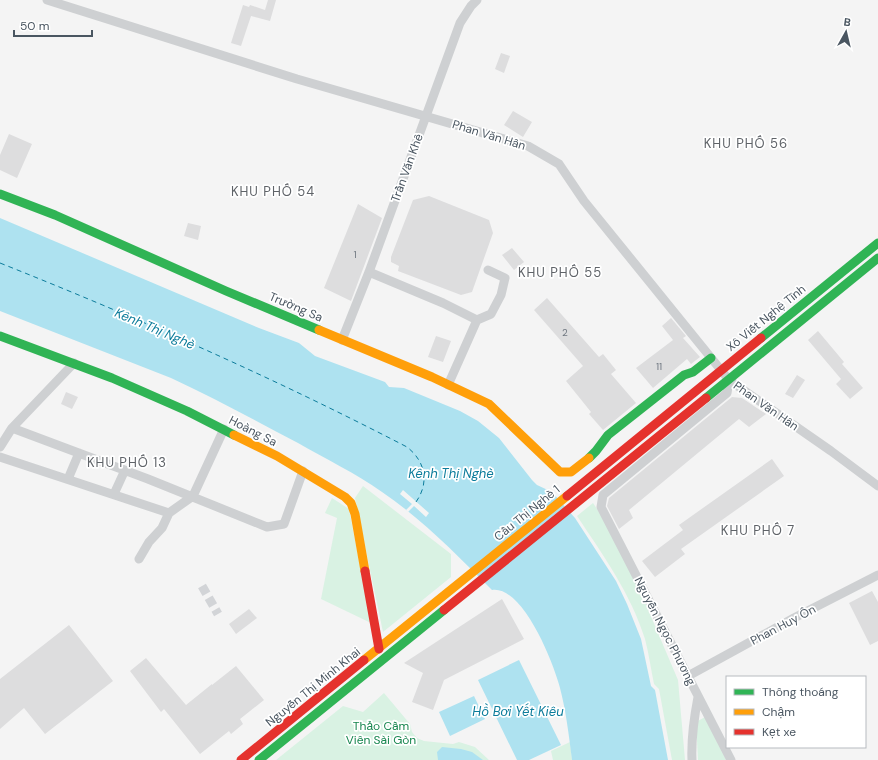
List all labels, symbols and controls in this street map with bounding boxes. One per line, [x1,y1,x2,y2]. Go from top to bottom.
scale bar [14,12,92,38]
north arrow [826,12,866,52]
text: B [843,15,852,30]
text: 50 m [20,18,49,34]
street label: Phan Văn Hân [450,116,528,154]
street label: Trần Văn Khê [387,131,427,204]
district label: KHU PHỐ 56 [704,135,788,152]
district label: KHU PHỐ 54 [231,183,315,200]
house number: 1 [353,248,357,261]
district label: KHU PHỐ 55 [518,264,602,281]
street label: Xô Viết Nghệ Tĩnh [723,281,809,355]
street label: Trường Sa [267,289,325,325]
water label: Kênh Thị Nghè [112,304,197,353]
house number: 2 [562,326,568,339]
house number: 11 [656,360,662,373]
street label: Phan Văn Hân [730,378,802,434]
street label: Hoàng Sa [226,412,280,450]
district label: KHU PHỐ 13 [87,454,167,471]
water label: Kênh Thị Nghè [408,465,494,482]
street label: Cầu Thị Nghè 1 [491,482,563,544]
district label: KHU PHỐ 7 [721,522,795,539]
street label: Nguyễn Ngọc Phương [631,574,699,688]
street label: Phan Huy Ôn [748,601,818,649]
street label: Nguyễn Thị Minh Khai [262,644,364,730]
legend [726,676,866,748]
text: Thông thoáng [762,684,839,700]
water label: Hồ Bơi Yết Kiêu [472,703,564,720]
text: Chậm [762,704,795,720]
park label: Thảo Cầm Viên Sài Gòn [346,718,416,748]
text: Kẹt xe [762,724,796,740]

